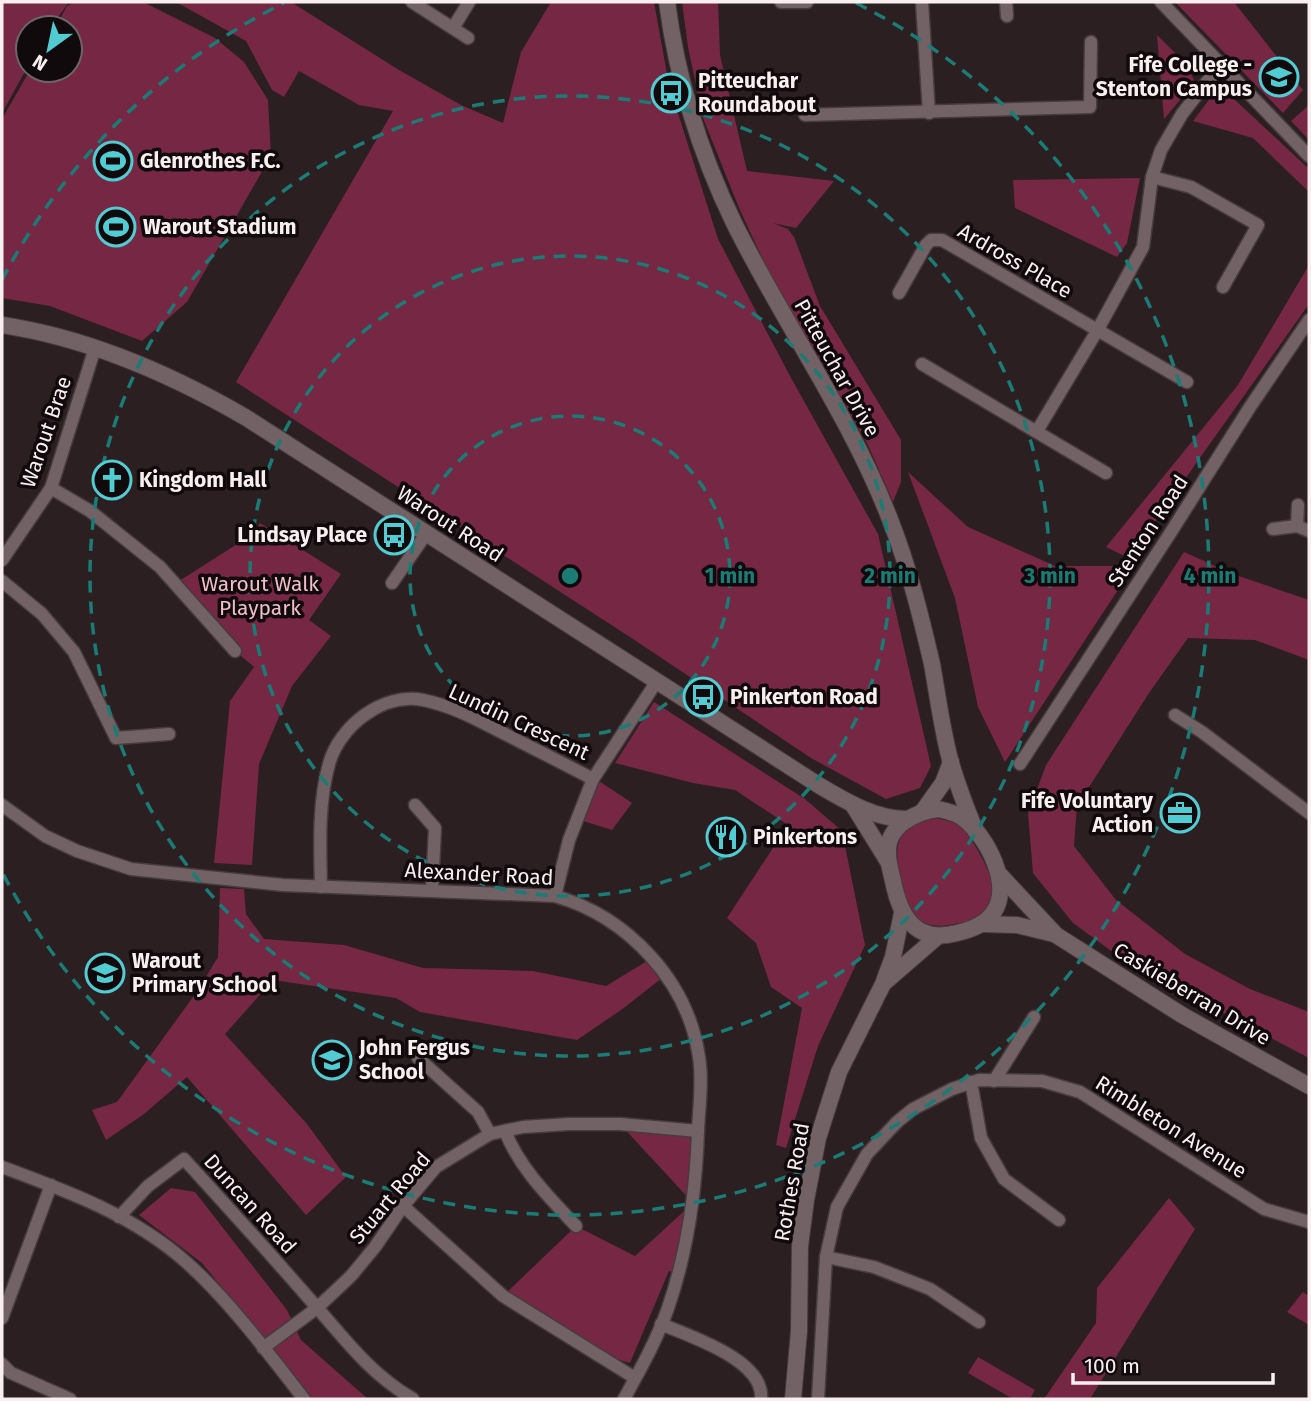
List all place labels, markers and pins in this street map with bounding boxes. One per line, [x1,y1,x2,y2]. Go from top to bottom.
place label: Fife College - Stenton Campus [1096,52,1252,102]
school or university icon: Fife College - Stenton Campus [1258,56,1300,98]
place label: Pitteuchar Roundabout [698,68,817,118]
bus stop icon: Pitteuchar Roundabout [650,72,692,114]
sports icon: Glenrothes F.C. [92,140,134,182]
place label: Glenrothes F.C. [140,148,281,174]
sports icon: Warout Stadium [95,206,137,248]
place label: Warout Stadium [143,214,296,240]
church icon: Kingdom Hall [91,459,133,501]
place label: Kingdom Hall [139,467,268,493]
bus stop icon: Lindsay Place [373,514,415,556]
place label: Lindsay Place [237,522,367,548]
centre of rings [558,564,582,588]
bus stop icon: Pinkerton Road [682,676,724,718]
place label: Pinkerton Road [730,684,878,710]
place label: Fife Voluntary Action [1021,788,1153,838]
office icon: Fife Voluntary Action [1159,792,1201,834]
restaurant icon: Pinkertons [705,816,747,858]
place label: Pinkertons [753,824,857,850]
place label: Warout Primary School [132,948,278,998]
school or university icon: Warout Primary School [84,952,126,994]
place label: John Fergus School [358,1035,470,1085]
school or university icon: John Fergus School [311,1039,353,1081]

